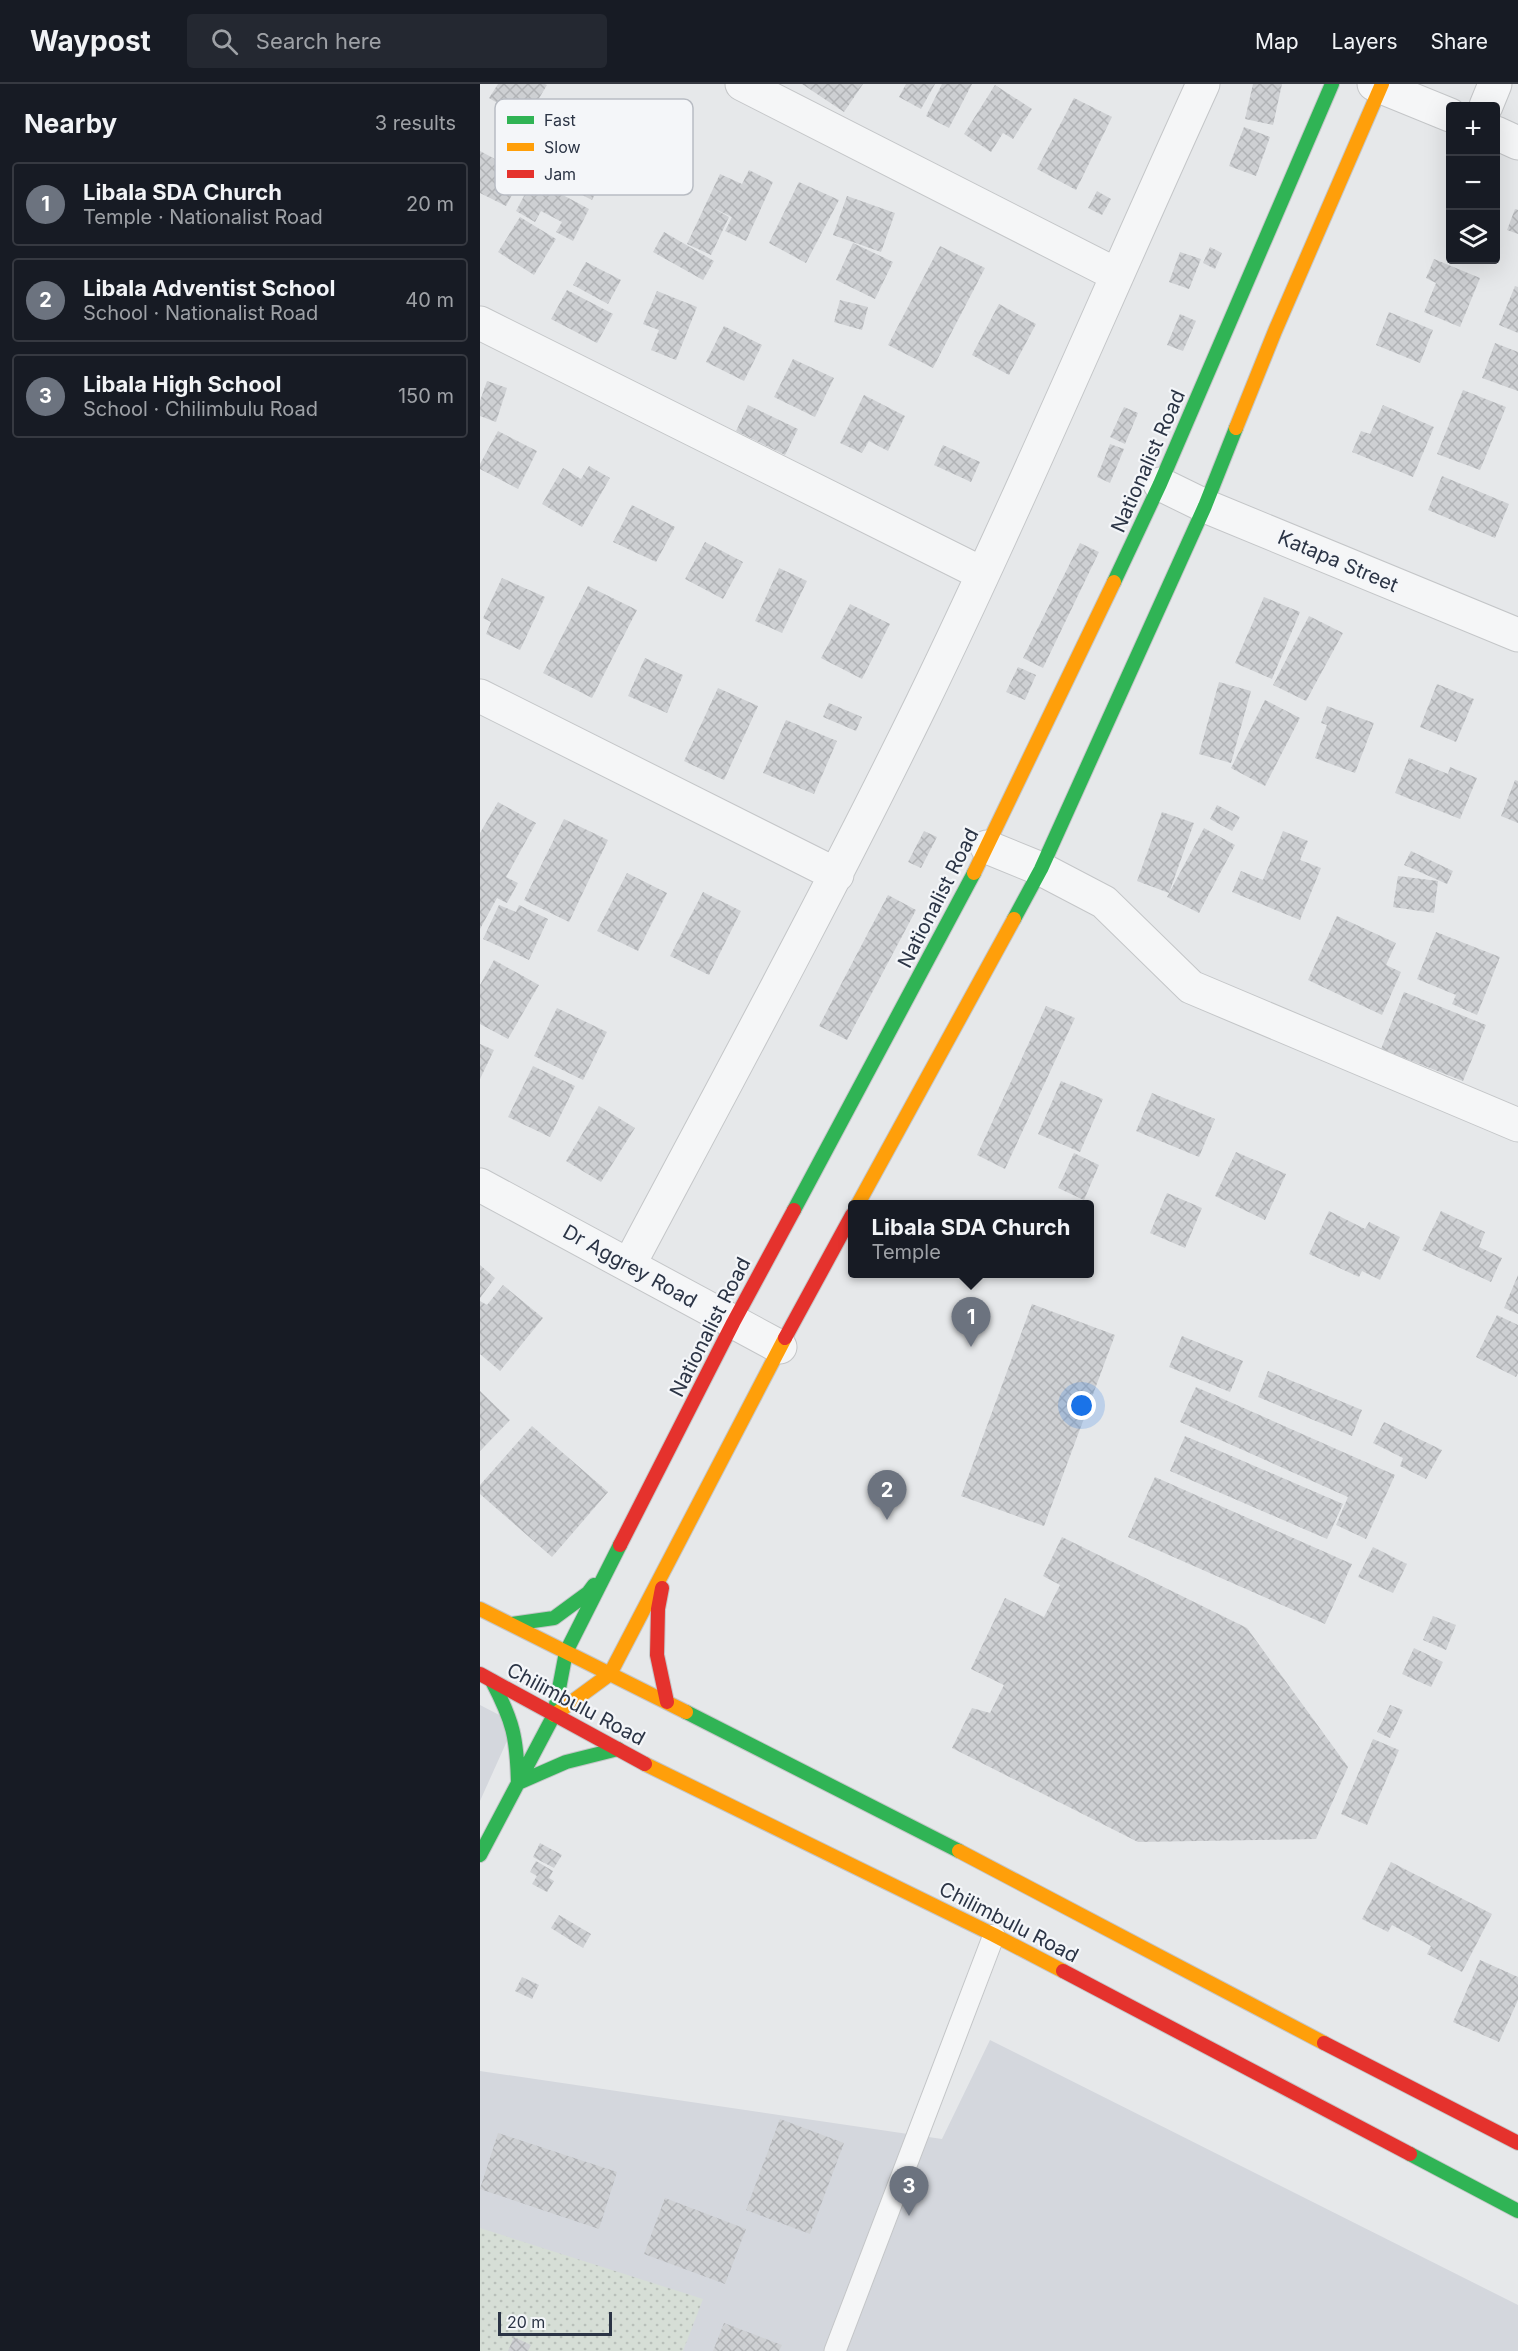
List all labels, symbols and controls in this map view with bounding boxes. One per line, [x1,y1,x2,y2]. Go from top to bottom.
search box [187,14,607,68]
text: Waypost [30,24,151,58]
icon: search [208,25,241,58]
text: Search here [256,28,382,54]
text: Map [1255,29,1299,54]
text: Layers [1332,29,1398,54]
text: Share [1431,29,1488,54]
legend [495,99,693,195]
map controls [1446,102,1500,264]
button: + [1446,102,1500,156]
text: Nearby [24,108,117,139]
text: Fast [544,110,576,130]
text: 3 results [375,111,456,135]
text: Slow [544,137,581,157]
button: − [1446,156,1500,210]
text: Jam [544,164,576,184]
text: Libala SDA Church [83,179,282,205]
text: 1 [41,192,50,216]
text: 20 m [406,192,454,216]
text: Temple · Nationalist Road [83,205,323,229]
button: layers [1446,210,1500,264]
text: Libala Adventist School [83,275,335,301]
text: 2 [39,288,52,312]
text: 40 m [405,288,454,312]
text: School · Nationalist Road [83,301,318,325]
text: Libala High School [83,371,281,397]
text: 3 [39,384,52,408]
text: 150 m [398,384,454,408]
street label: Nationalist Road [1106,386,1190,536]
text: School · Chilimbulu Road [83,397,318,421]
street label: Katapa Street [1274,525,1402,597]
street label: Nationalist Road [892,824,984,972]
popup [848,1200,1094,1278]
text: Libala SDA Church [872,1214,1070,1240]
street label: Dr Aggrey Road [559,1219,701,1313]
text: Temple [872,1240,941,1264]
street label: Nationalist Road [664,1253,756,1401]
pin: 1 [952,1298,990,1347]
your location [1067,1391,1096,1420]
pin: 2 [868,1470,906,1520]
street label: Chilimbulu Road [503,1657,649,1751]
street label: Chilimbulu Road [935,1877,1083,1967]
pin: 3 [890,2166,928,2216]
scale bar [498,2309,612,2336]
text: 20 m [507,2312,545,2332]

